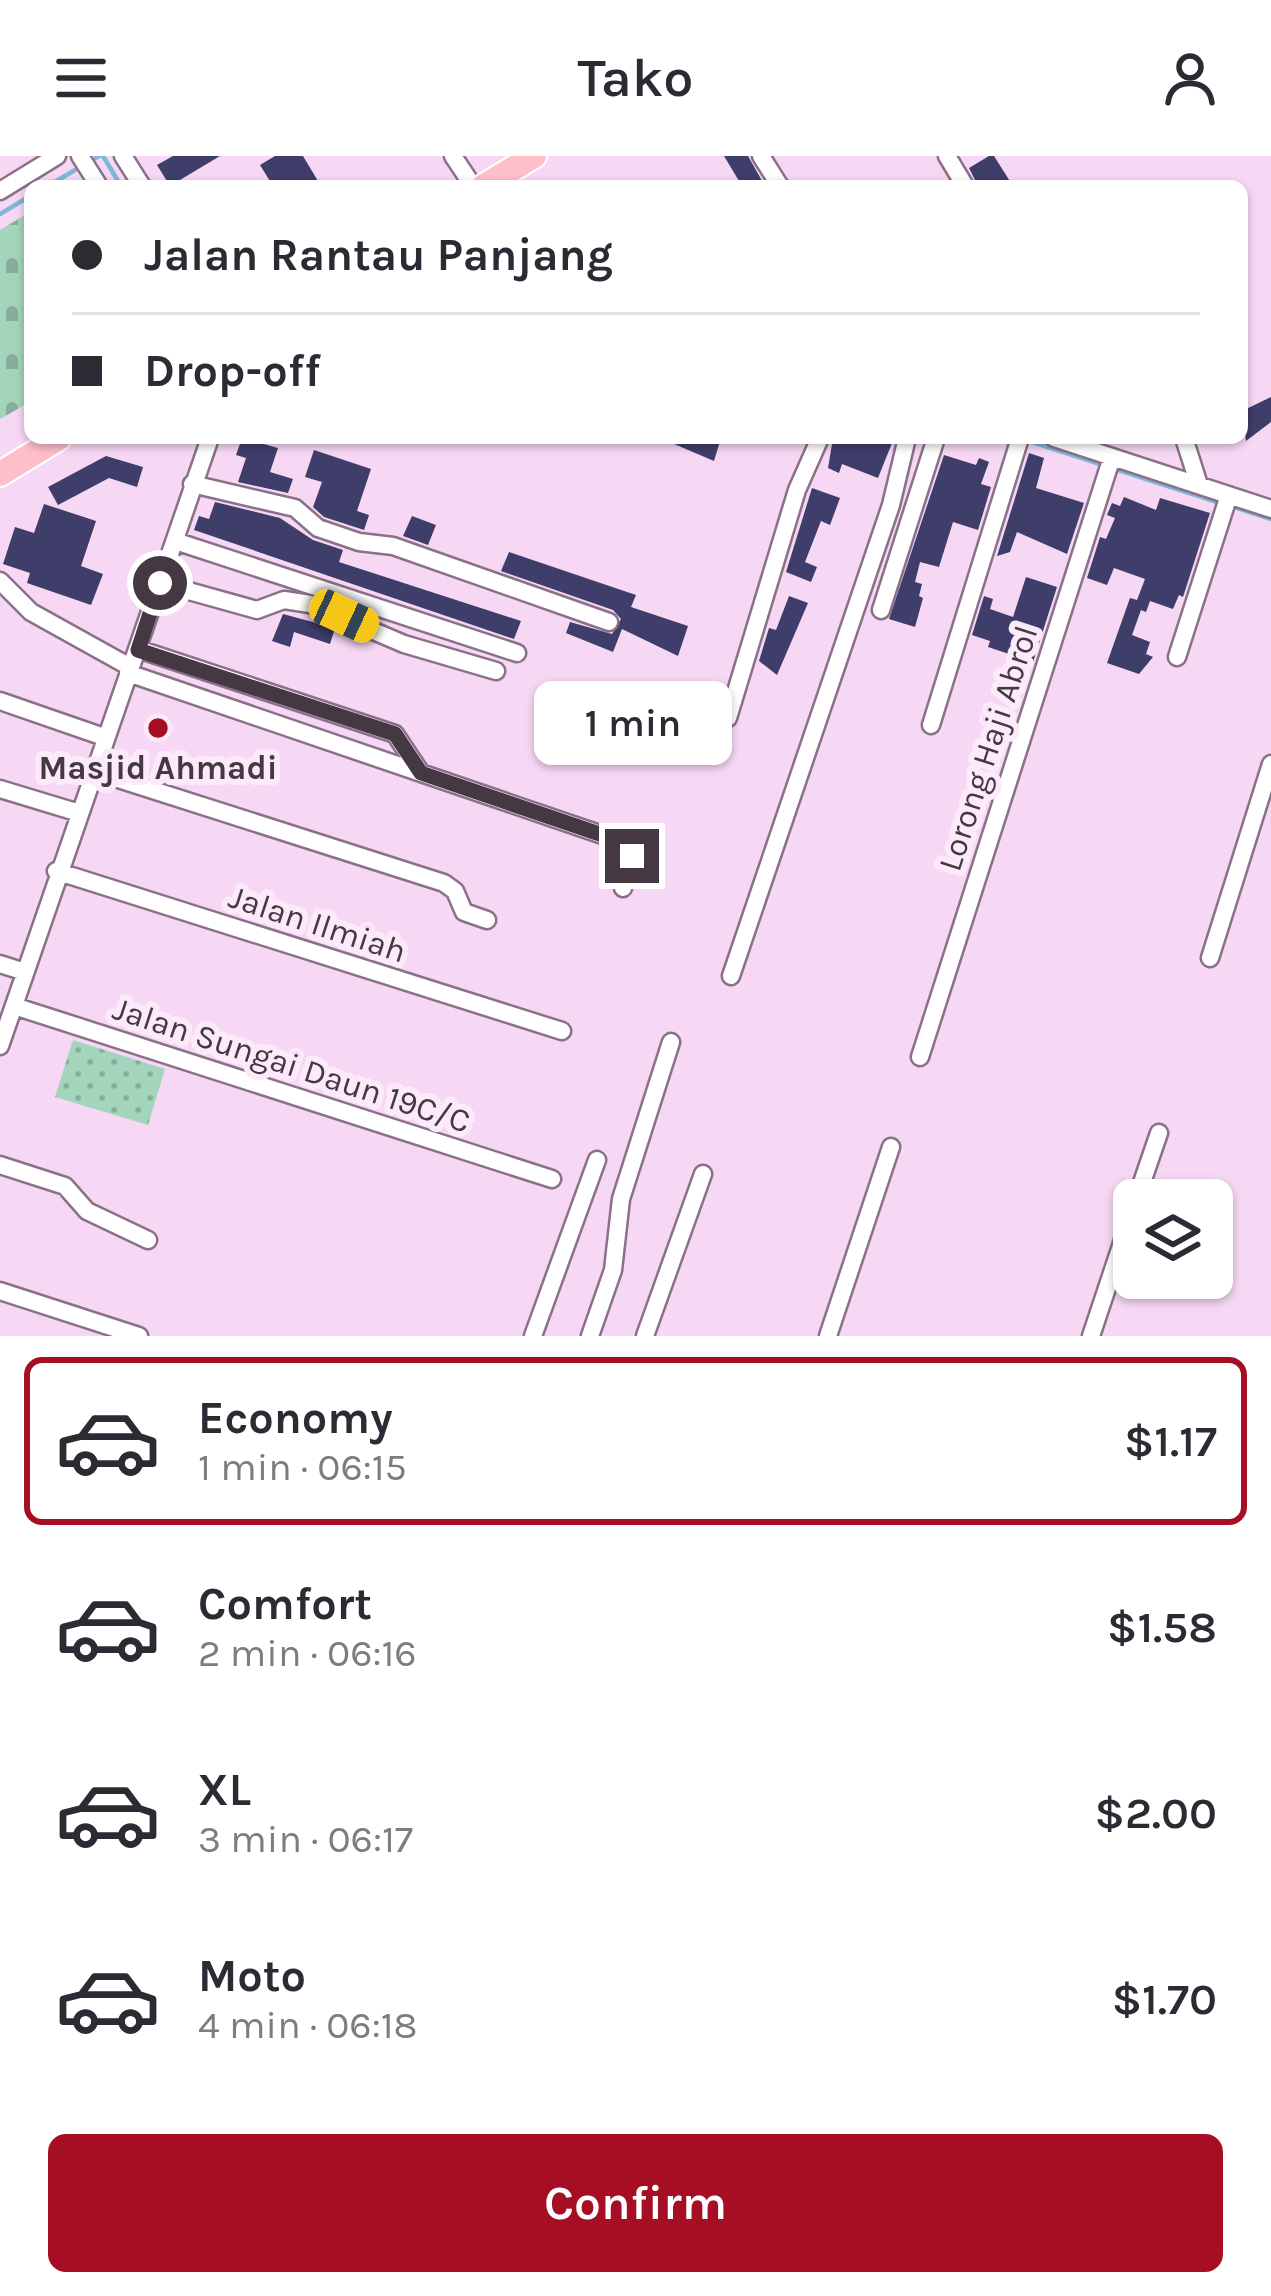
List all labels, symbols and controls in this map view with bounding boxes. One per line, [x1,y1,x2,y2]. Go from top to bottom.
icon: menu [48,45,114,111]
icon: person [1157,45,1223,111]
text: Tako [577,46,694,110]
text: Jalan Rantau Panjang [144,229,613,281]
text: Drop-off [144,345,321,397]
route start [133,556,187,610]
car [304,584,384,648]
street label: Lorong Haji Abrol [930,621,1046,876]
callout: 1 min [533,682,731,766]
text: 1 min [585,700,681,746]
marker: Masjid Ahmadi [145,715,171,741]
place label: Masjid Ahmadi [39,749,277,787]
route end [605,829,659,883]
street label: Jalan Ilmiah [224,877,411,970]
street label: Jalan Sungai Daun 19C/C [108,989,475,1141]
map controls [1113,1179,1233,1299]
button: layers [1113,1179,1233,1299]
icon: car [54,1387,162,1495]
text: Economy [198,1392,393,1444]
text: $1.17 [1124,1415,1217,1467]
text: 1 min · 06:15 [198,1444,407,1490]
icon: car [54,1573,162,1681]
text: Comfort [198,1578,372,1630]
text: $1.58 [1107,1601,1217,1653]
text: 2 min · 06:16 [198,1630,417,1676]
icon: car [54,1759,162,1867]
text: XL [198,1764,251,1816]
text: $2.00 [1095,1787,1217,1839]
text: 3 min · 06:17 [198,1816,413,1862]
icon: car [54,1945,162,2053]
text: Moto [198,1950,306,2002]
text: $1.70 [1112,1973,1217,2025]
text: 4 min · 06:18 [198,2002,418,2048]
button: Confirm [48,2134,1223,2272]

